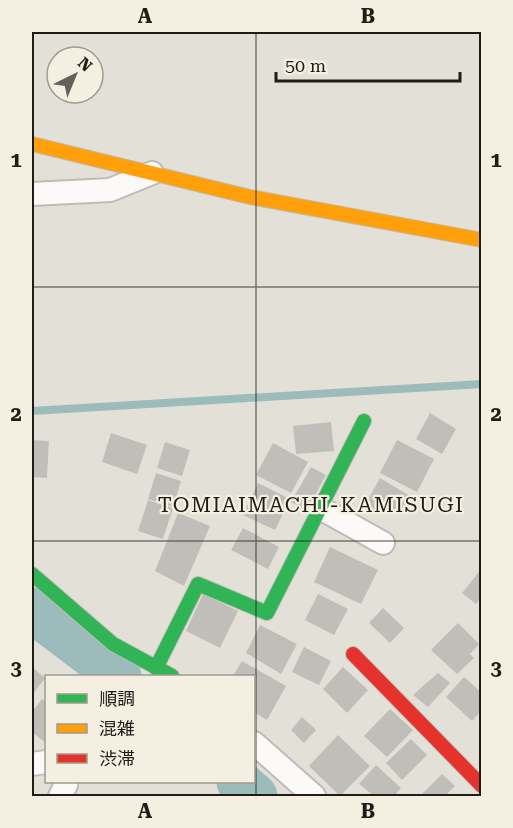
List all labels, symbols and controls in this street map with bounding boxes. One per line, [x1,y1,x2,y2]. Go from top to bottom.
text: A [138,4,153,28]
text: B [361,4,375,28]
north arrow [45,45,105,105]
scale bar [276,45,460,83]
text: N [74,53,96,76]
text: 50 m [285,55,326,76]
text: 1 [10,148,22,172]
text: 1 [490,148,502,172]
text: 2 [10,402,22,426]
text: 2 [490,402,502,426]
district label: TOMIAIMACHI-KAMISUGI [158,493,464,517]
text: 3 [10,656,22,680]
text: 3 [490,656,502,680]
legend [45,675,255,783]
text: 順調 [99,688,135,709]
text: 混雑 [99,718,135,739]
text: 渋滞 [99,748,135,769]
text: A [138,799,153,823]
text: B [361,799,375,823]

